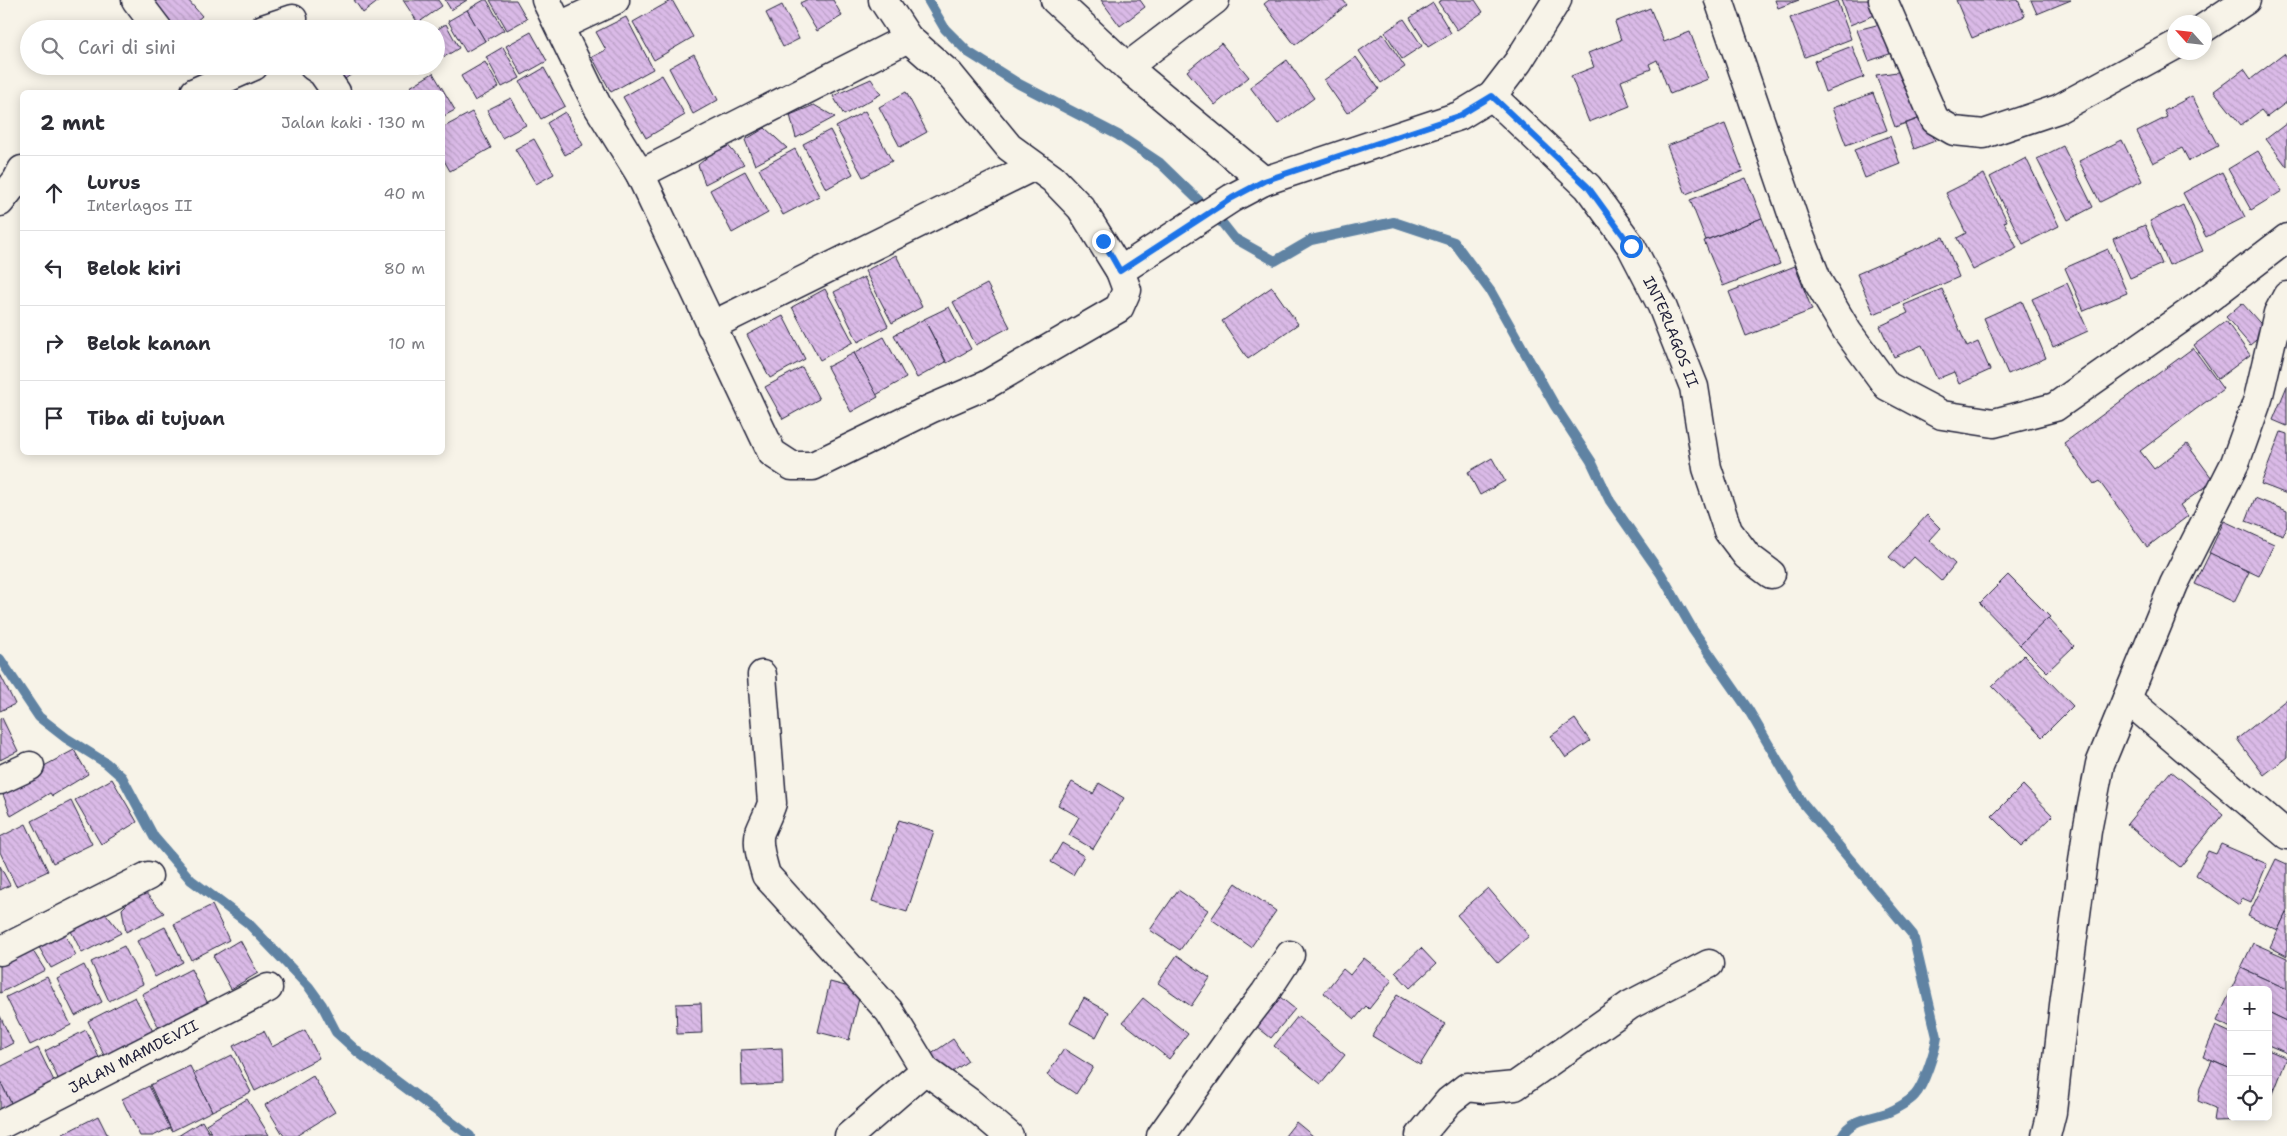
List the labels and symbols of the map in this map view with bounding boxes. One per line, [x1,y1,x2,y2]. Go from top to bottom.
north arrow [2167,15,2212,60]
route end [1092,230,1115,253]
route start [1620,235,1643,258]
street label: INTERLAGOS II [1638,273,1703,390]
street label: JALAN MAMDE.VII [65,1015,202,1098]

